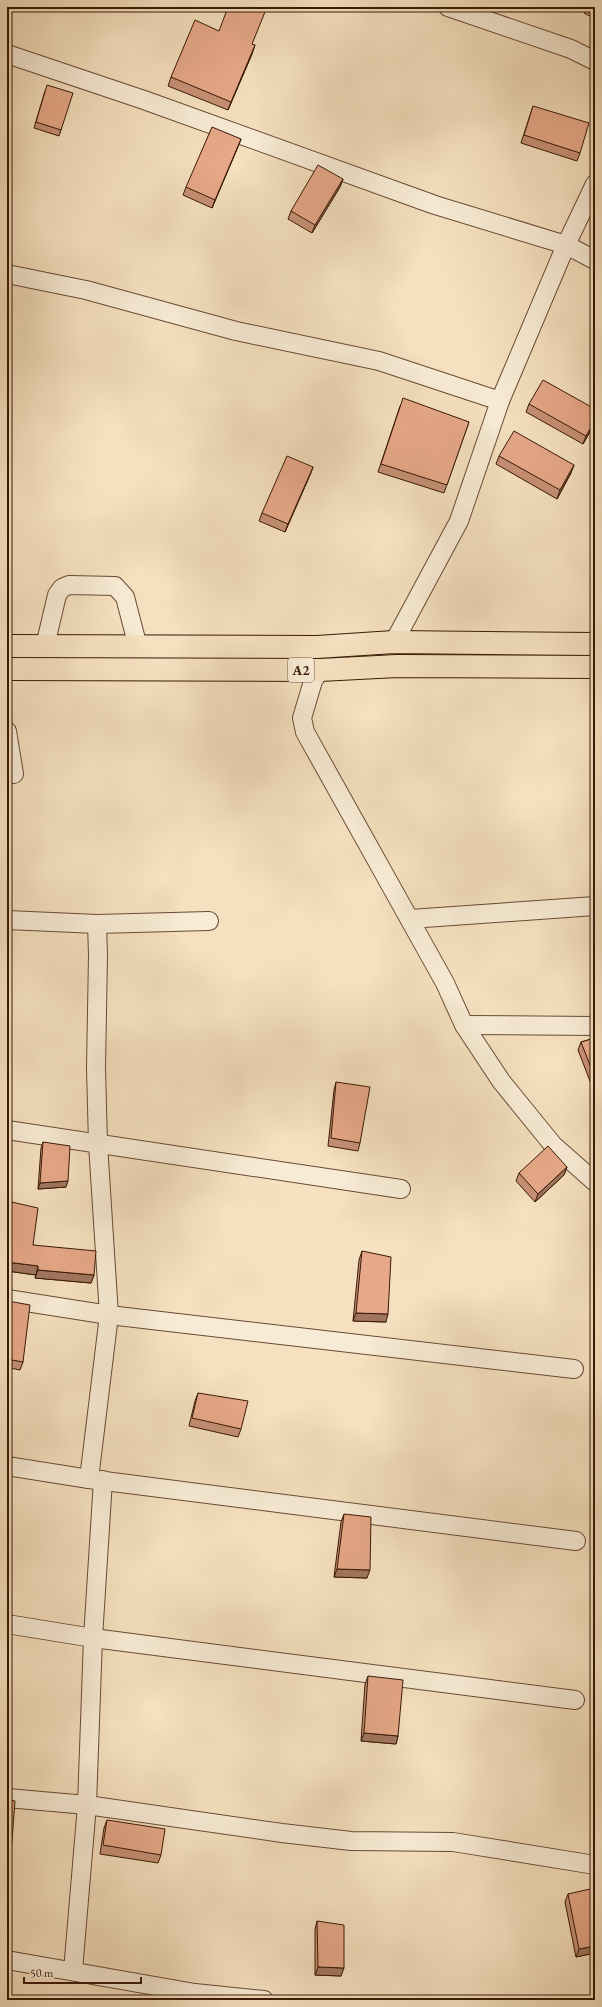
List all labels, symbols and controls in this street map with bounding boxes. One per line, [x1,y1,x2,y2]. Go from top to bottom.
road number: A2 [288,658,314,682]
scale bar [24,1959,141,1985]
text: 50 m [30,1965,54,1981]

